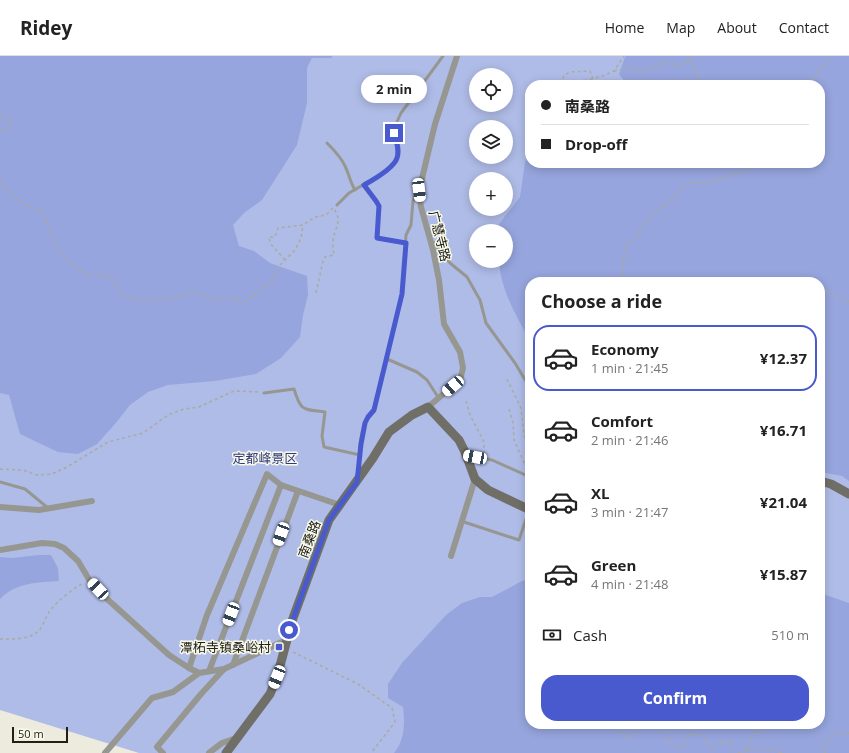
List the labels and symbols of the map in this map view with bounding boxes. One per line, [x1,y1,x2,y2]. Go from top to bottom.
callout: 2 min [361,75,427,103]
route end [385,124,403,142]
car [412,177,426,203]
street label: 广慧寺路 [425,209,455,263]
car [440,374,466,398]
park label: 定都峰景区 [232,449,298,467]
car [462,449,488,465]
street label: 南桑路 [294,518,324,560]
car [271,521,291,547]
car [85,576,111,602]
car [221,601,241,627]
route start [280,621,298,639]
place label: 潭柘寺镇桑峪村 [180,638,271,656]
marker: 潭柘寺镇桑峪村 [274,642,284,652]
car [267,664,287,690]
scale bar [12,725,68,744]

